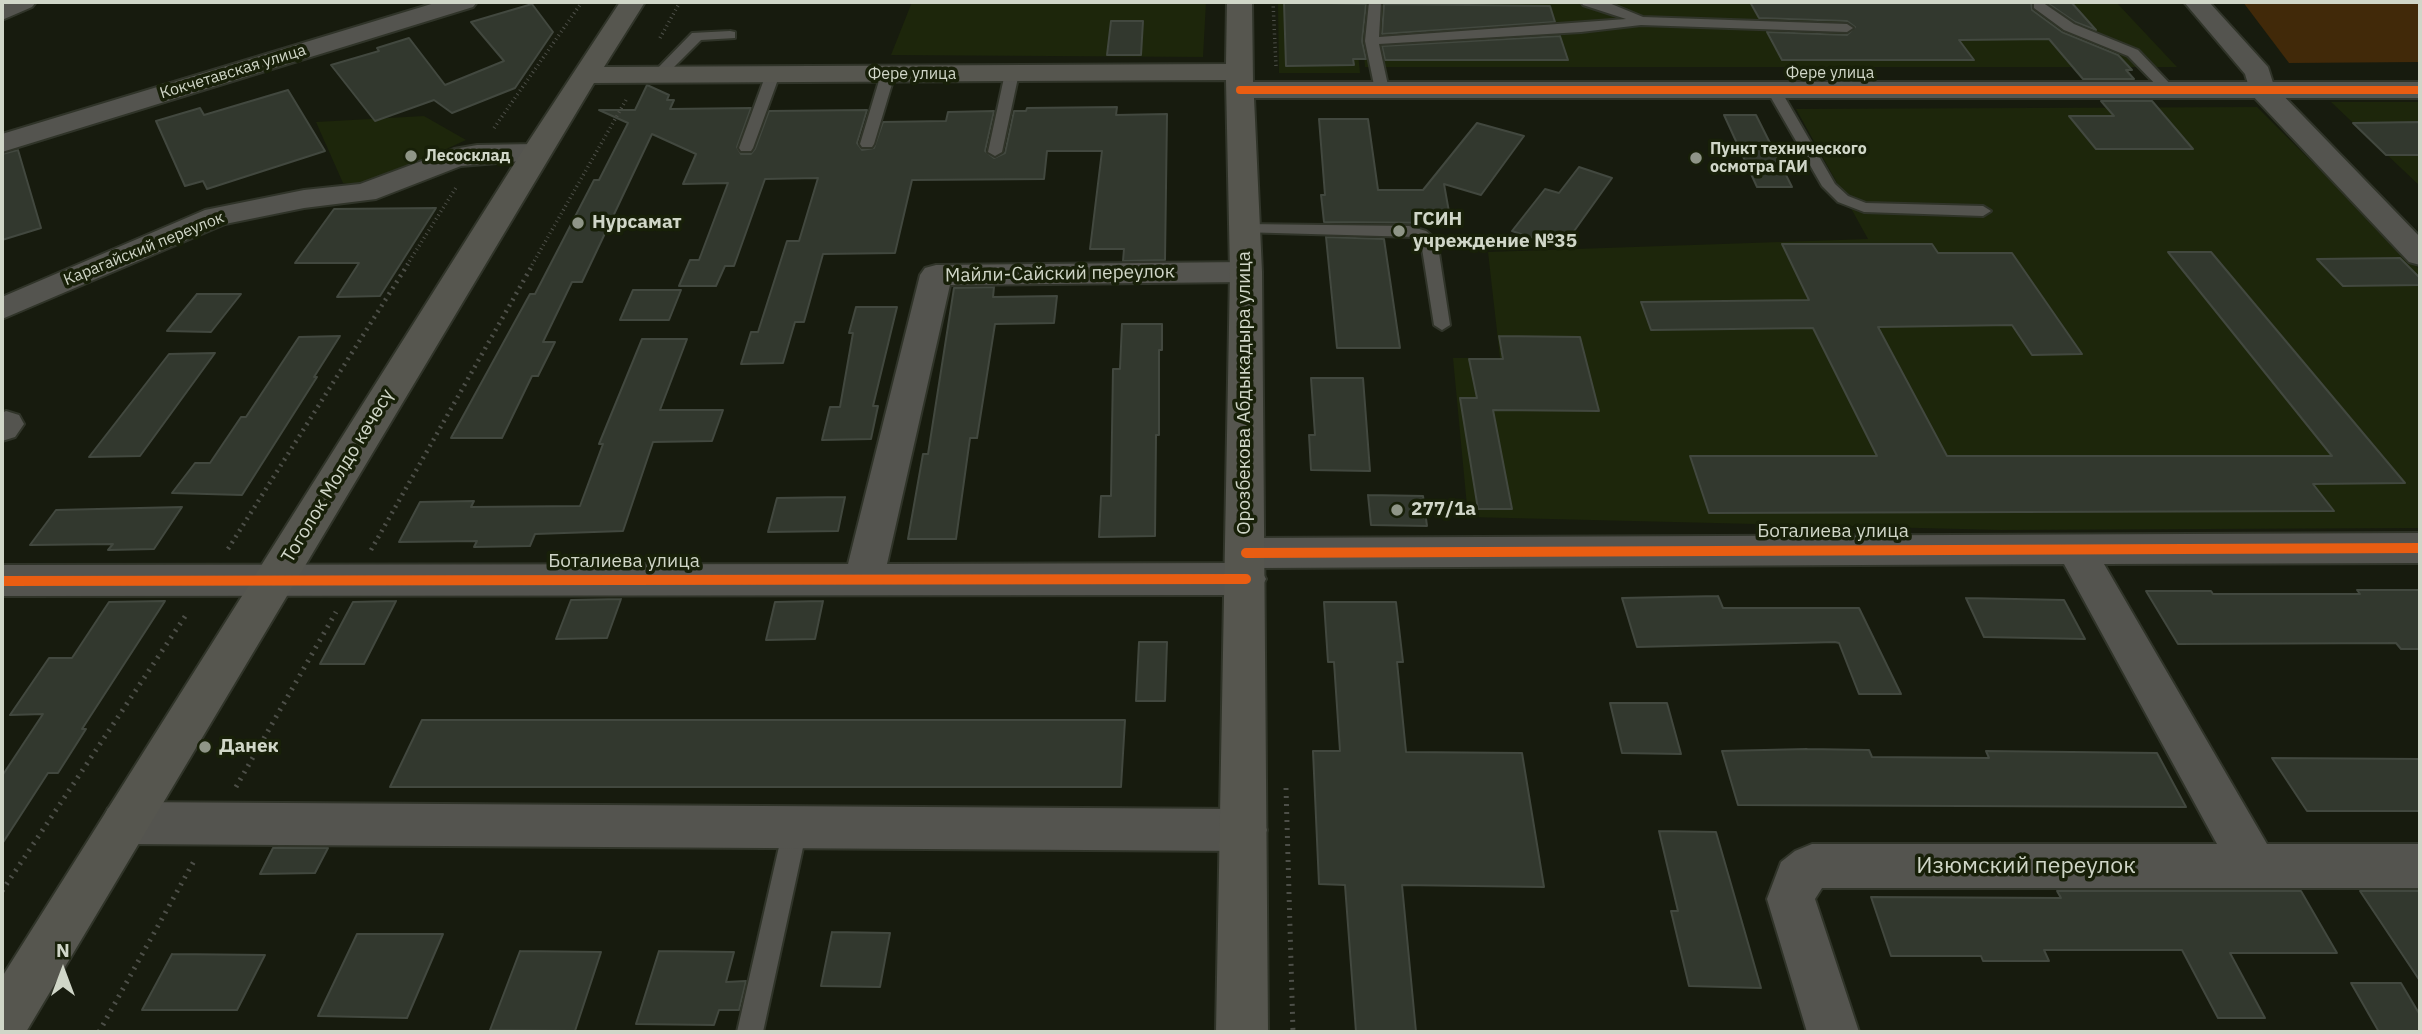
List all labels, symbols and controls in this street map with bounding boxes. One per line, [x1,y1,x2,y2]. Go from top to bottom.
street label: Кокчетавская улица [158,41,308,103]
street label: Фере улица [1786,63,1874,83]
street label: Фере улица [868,64,956,84]
place label: Пункт технического осмотра ГАИ [1710,139,1867,177]
place label: Лесосклад [425,146,510,166]
marker: Лесосклад [403,148,419,164]
marker: Пункт технического осмотра ГАИ [1688,150,1704,166]
street label: Карагайский переулок [61,208,227,290]
place label: ГСИН учреждение №35 [1413,209,1577,253]
place label: Нурсамат [592,212,682,234]
marker: Нурсамат [570,215,586,231]
marker: ГСИН учреждение №35 [1391,223,1407,239]
street label: Орозбекова Абдыкадыра улица [1234,251,1256,535]
street label: Майли-Сайский переулок [945,261,1175,287]
street label: Тоголок Молдо көчөсү [277,385,399,567]
place label: 277/1а [1411,499,1476,521]
marker: 277/1а [1389,502,1405,518]
street label: Боталиева улица [1757,521,1909,543]
street label: Боталиева улица [548,551,700,573]
place label: Данек [219,736,279,758]
marker: Данек [197,739,213,755]
street label: Изюмский переулок [1916,852,2136,880]
north arrow [28,936,98,1006]
text: N [56,938,70,962]

